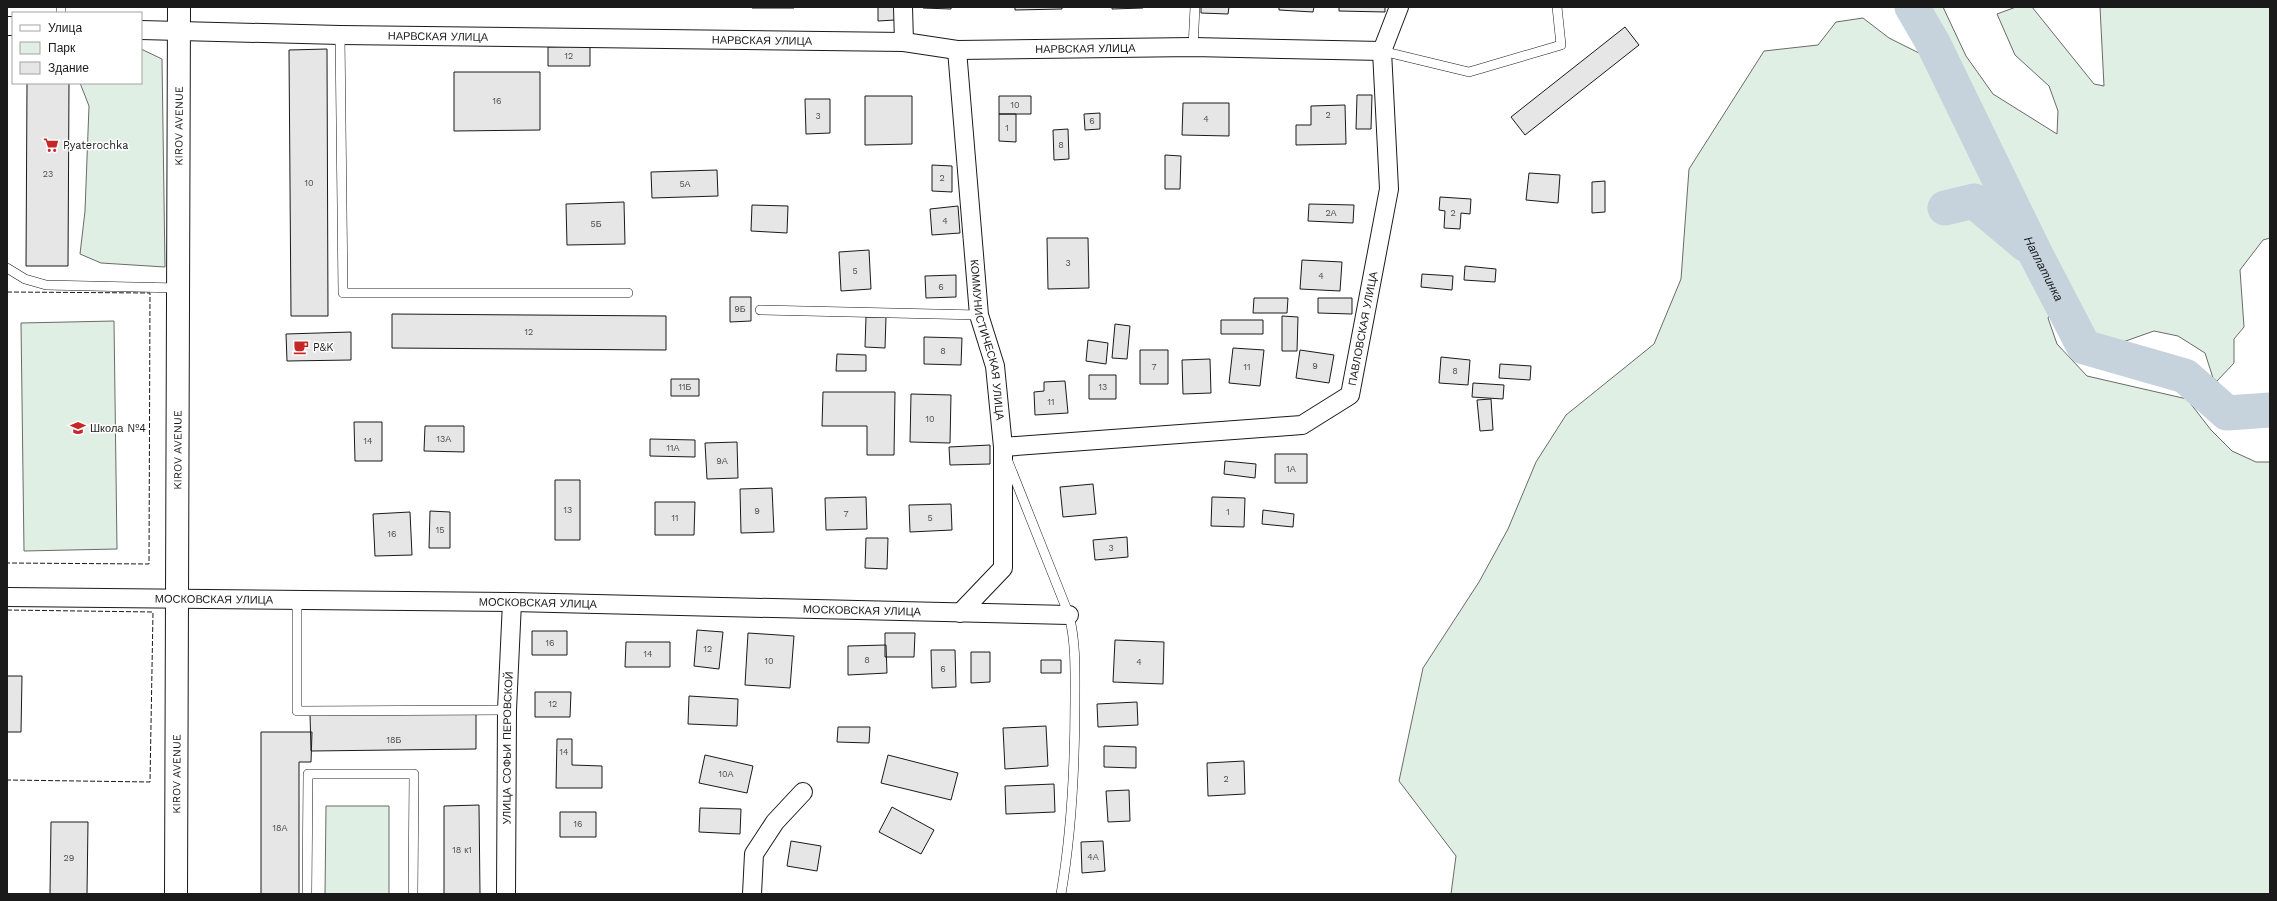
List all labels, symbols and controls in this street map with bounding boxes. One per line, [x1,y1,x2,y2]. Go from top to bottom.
legend [12,12,142,84]
text: Улица [48,21,82,35]
street label: НАРВСКАЯ УЛИЦА [388,29,489,43]
street label: НАРВСКАЯ УЛИЦА [712,33,813,47]
text: Парк [48,41,76,55]
street label: НАРВСКАЯ УЛИЦА [1035,41,1136,56]
house number: 12 [565,51,573,61]
text: Здание [48,61,89,75]
street label: KIROV AVENUE [172,86,185,166]
house number: 16 [493,96,501,106]
house number: 10 [1010,100,1020,110]
house number: 2 [1325,110,1331,120]
house number: 3 [815,111,821,121]
house number: 4 [1203,114,1209,124]
house number: 6 [1089,116,1095,126]
house number: 1 [1005,123,1009,133]
supermarket icon: Pyaterochka [42,136,60,154]
place label: Pyaterochka [63,139,128,152]
house number: 8 [1058,140,1064,150]
house number: 23 [43,169,53,179]
house number: 2 [939,173,945,183]
house number: 10 [304,178,314,188]
house number: 5А [679,179,691,189]
house number: 2А [1325,208,1337,218]
house number: 2 [1450,208,1456,218]
house number: 4 [942,216,948,226]
house number: 5Б [590,219,602,229]
water label: Наплатинка [2021,234,2066,304]
house number: 3 [1065,258,1071,268]
street label: КОММУНИСТИЧЕСКАЯ УЛИЦА [968,259,1007,421]
house number: 5 [852,266,858,276]
street label: ПАВЛОВСКАЯ УЛИЦА [1345,270,1380,387]
house number: 4 [1318,271,1324,281]
house number: 6 [938,282,944,292]
house number: 9Б [734,304,746,314]
house number: 12 [525,327,533,337]
cafe icon: P&K [292,338,310,356]
place label: P&K [313,341,334,354]
house number: 8 [940,346,946,356]
house number: 9 [1312,361,1318,371]
house number: 7 [1151,362,1157,372]
house number: 11 [1243,362,1251,372]
house number: 8 [1452,366,1458,376]
house number: 11Б [679,382,692,392]
house number: 13 [1099,382,1107,392]
house number: 11 [1047,397,1055,407]
street label: KIROV AVENUE [171,410,184,490]
house number: 10 [925,414,935,424]
school or university icon: Школа №4 [69,419,87,437]
place label: Школа №4 [90,422,146,435]
house number: 13А [437,434,451,444]
house number: 14 [363,436,373,446]
house number: 11А [666,443,680,453]
house number: 9А [716,456,728,466]
house number: 1А [1286,464,1296,474]
house number: 13 [564,505,572,515]
house number: 9 [754,506,760,516]
house number: 1 [1226,507,1230,517]
house number: 7 [843,509,849,519]
house number: 11 [671,513,679,523]
house number: 5 [927,513,933,523]
house number: 15 [436,525,444,535]
house number: 16 [388,529,396,539]
house number: 3 [1108,543,1114,553]
street label: МОСКОВСКАЯ УЛИЦА [155,592,274,606]
street label: МОСКОВСКАЯ УЛИЦА [479,595,598,610]
street label: МОСКОВСКАЯ УЛИЦА [803,602,922,618]
house number: 16 [546,638,554,648]
house number: 12 [704,644,712,654]
house number: 14 [643,649,653,659]
house number: 8 [864,655,870,665]
house number: 10 [764,656,774,666]
house number: 4 [1136,657,1142,667]
house number: 6 [940,664,946,674]
street label: УЛИЦА СОФЬИ ПЕРОВСКОЙ [500,671,515,825]
house number: 12 [549,699,557,709]
street label: KIROV AVENUE [170,734,183,814]
house number: 18Б [387,735,402,745]
house number: 14 [559,747,569,757]
house number: 10А [718,769,734,779]
house number: 2 [1223,774,1229,784]
house number: 16 [574,819,582,829]
house number: 18А [272,823,288,833]
house number: 18 к1 [452,845,472,855]
house number: 4А [1087,852,1099,862]
house number: 29 [64,853,74,863]

